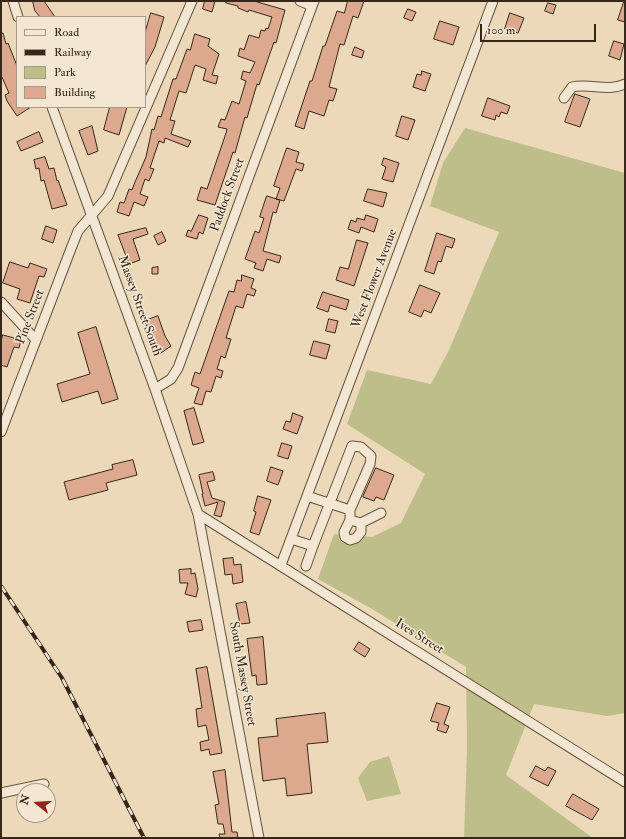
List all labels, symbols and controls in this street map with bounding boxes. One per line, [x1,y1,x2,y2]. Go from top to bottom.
legend [16,16,146,108]
scale bar [482,16,598,42]
text: 100 m [487,23,515,38]
text: Road [54,25,79,40]
text: Railway [54,45,91,60]
text: Park [54,65,76,80]
text: Building [54,85,95,100]
street label: Paddock Street [207,156,249,234]
street label: West Flower Avenue [349,227,401,331]
street label: Massey Street South [114,254,164,358]
street label: Pine Street [13,287,49,347]
street label: Ives Street [392,616,446,658]
street label: South Massey Street [225,620,259,728]
north arrow [16,783,56,823]
text: N [17,793,33,806]

